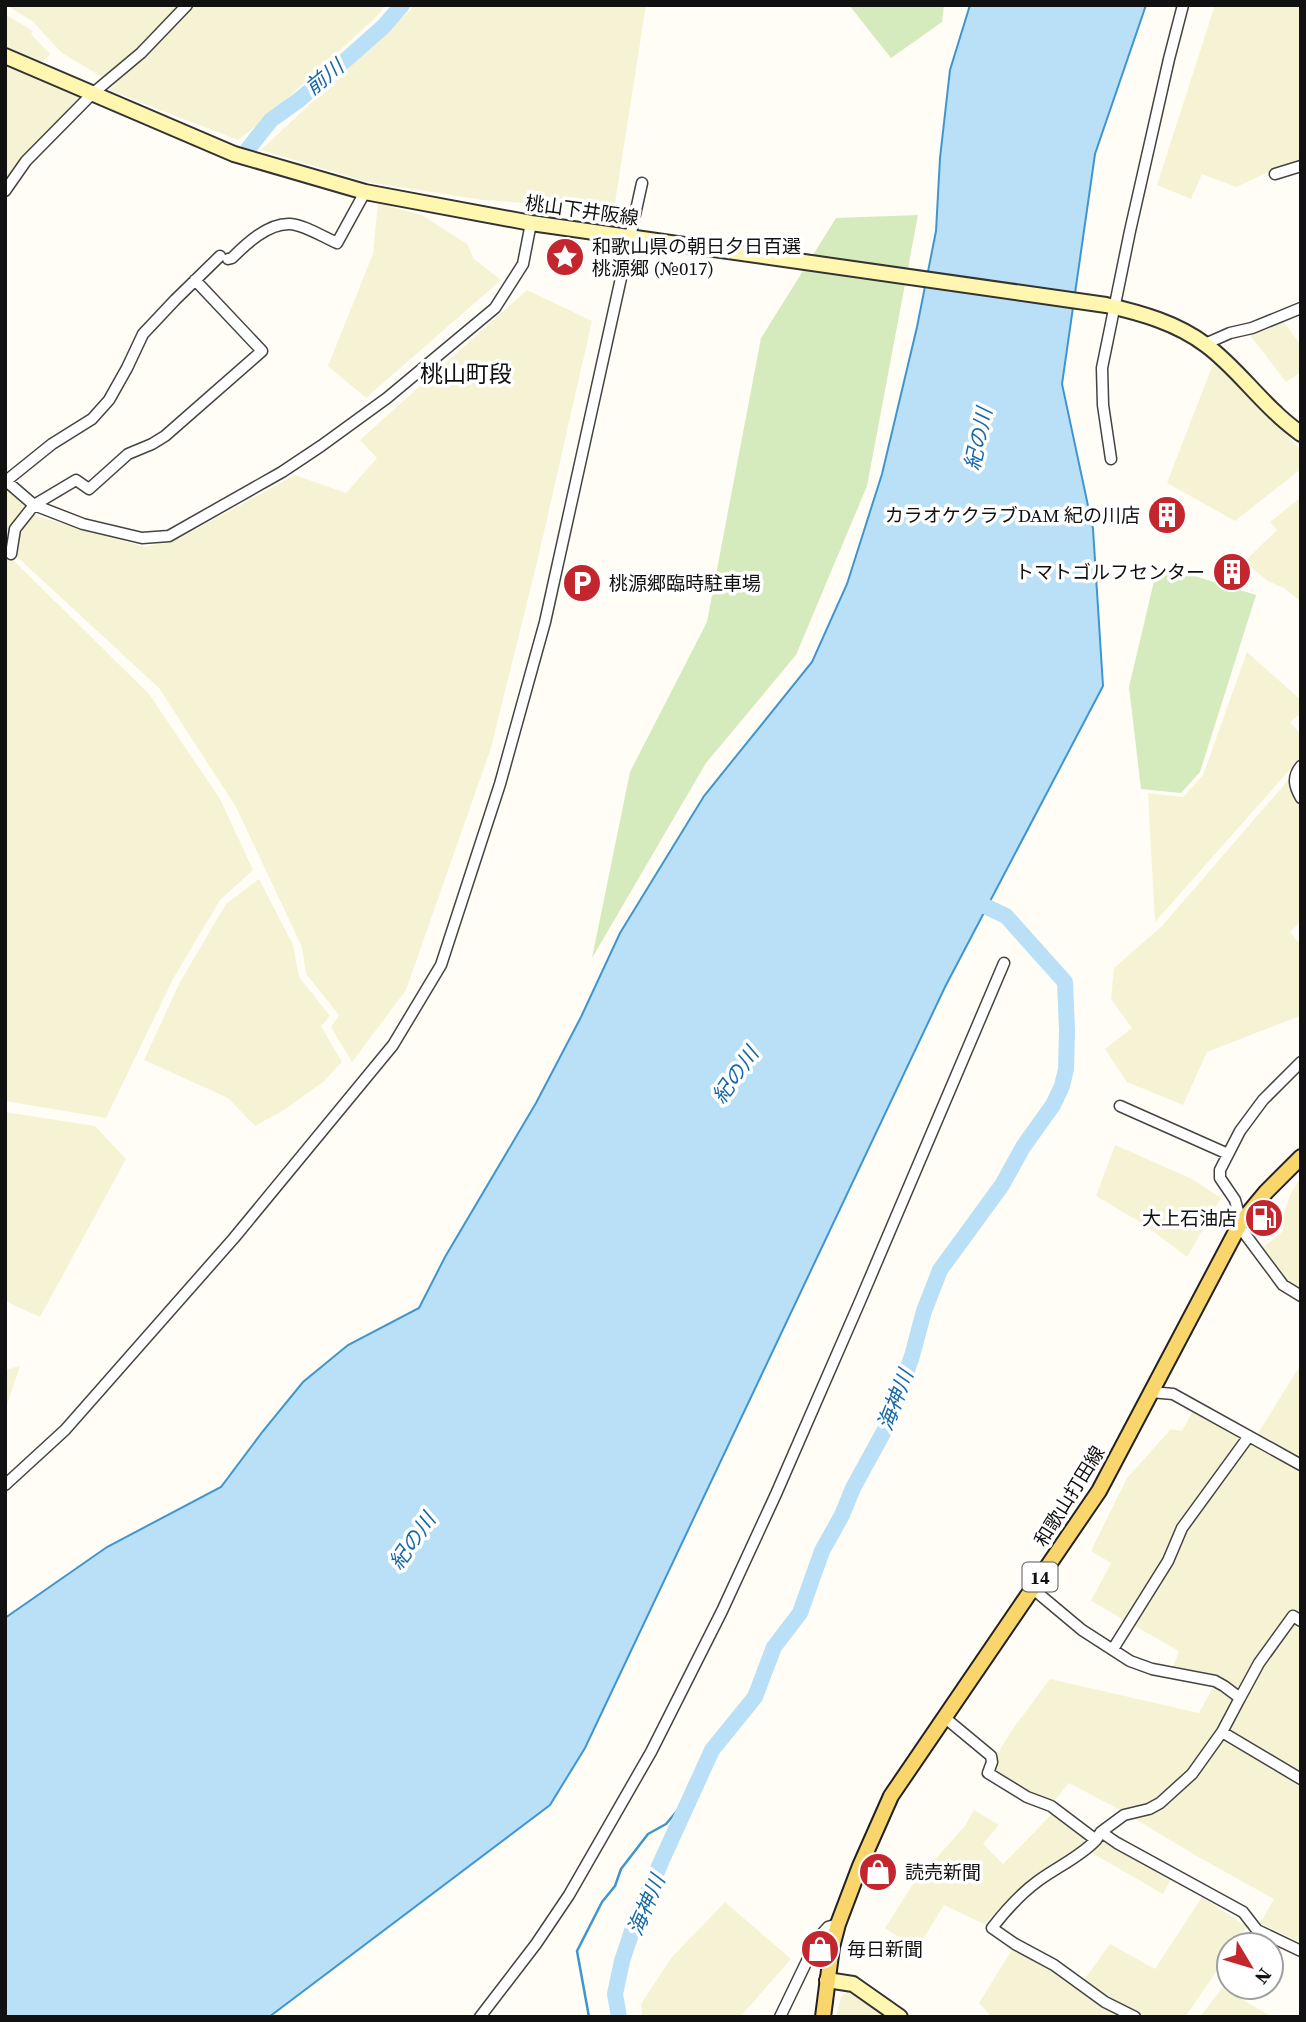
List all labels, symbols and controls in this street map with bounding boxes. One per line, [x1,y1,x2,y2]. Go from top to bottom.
water label: 前川 [299,51,351,101]
street label: 桃山下井阪線 [524,189,640,231]
place label: 和歌山県の朝日夕日百選 桃源郷 (№017) [592,233,801,281]
place icon: 和歌山県の朝日夕日百選 桃源郷 (№017) [544,236,586,278]
district label: 桃山町段 [420,358,512,390]
water label: 紀の川 [957,403,999,473]
building icon: カラオケクラブDAM 紀の川店 [1146,494,1188,536]
place label: カラオケクラブDAM 紀の川店 [885,502,1140,528]
building icon: トマトゴルフセンター [1211,551,1253,593]
place label: トマトゴルフセンター [1015,559,1205,585]
parking icon: 桃源郷臨時駐車場 [561,562,603,604]
place label: 桃源郷臨時駐車場 [609,570,761,596]
water label: 紀の川 [705,1039,766,1109]
fuel station icon: 大上石油店 [1243,1197,1285,1239]
place label: 大上石油店 [1142,1205,1237,1231]
water label: 海神川 [870,1364,921,1435]
street label: 和歌山打田線 [1028,1441,1110,1551]
water label: 紀の川 [382,1505,443,1575]
road number: 14 [1023,1562,1058,1592]
shop icon: 読売新聞 [857,1851,899,1893]
place label: 読売新聞 [905,1859,981,1885]
water label: 海神川 [620,1868,672,1940]
shop icon: 毎日新聞 [799,1928,841,1970]
north arrow [1215,1931,1285,2001]
place label: 毎日新聞 [847,1936,923,1962]
text: N [1249,1963,1278,1990]

